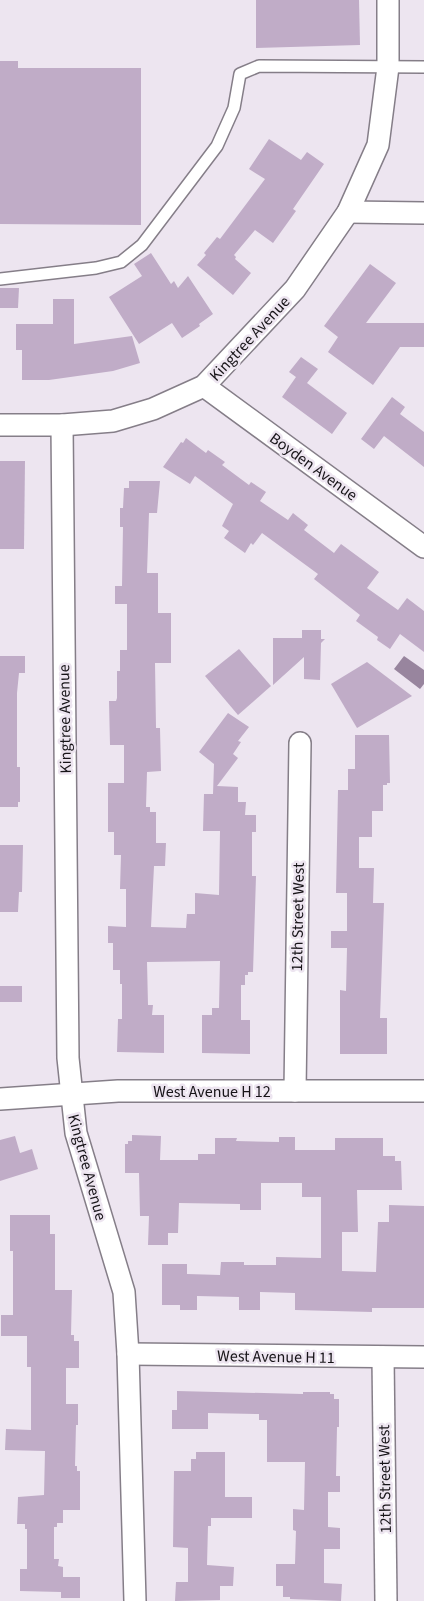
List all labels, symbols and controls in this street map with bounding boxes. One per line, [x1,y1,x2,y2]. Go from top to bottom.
street label: Kingtree Avenue [204,291,295,386]
street label: Boyden Avenue [265,427,362,506]
street label: Kingtree Avenue [53,664,77,774]
street label: 12th Street West [286,862,310,972]
street label: West Avenue H 12 [153,1081,271,1103]
street label: Kingtree Avenue [62,1112,112,1223]
street label: West Avenue H 11 [217,1345,335,1369]
street label: 12th Street West [373,1424,397,1534]

